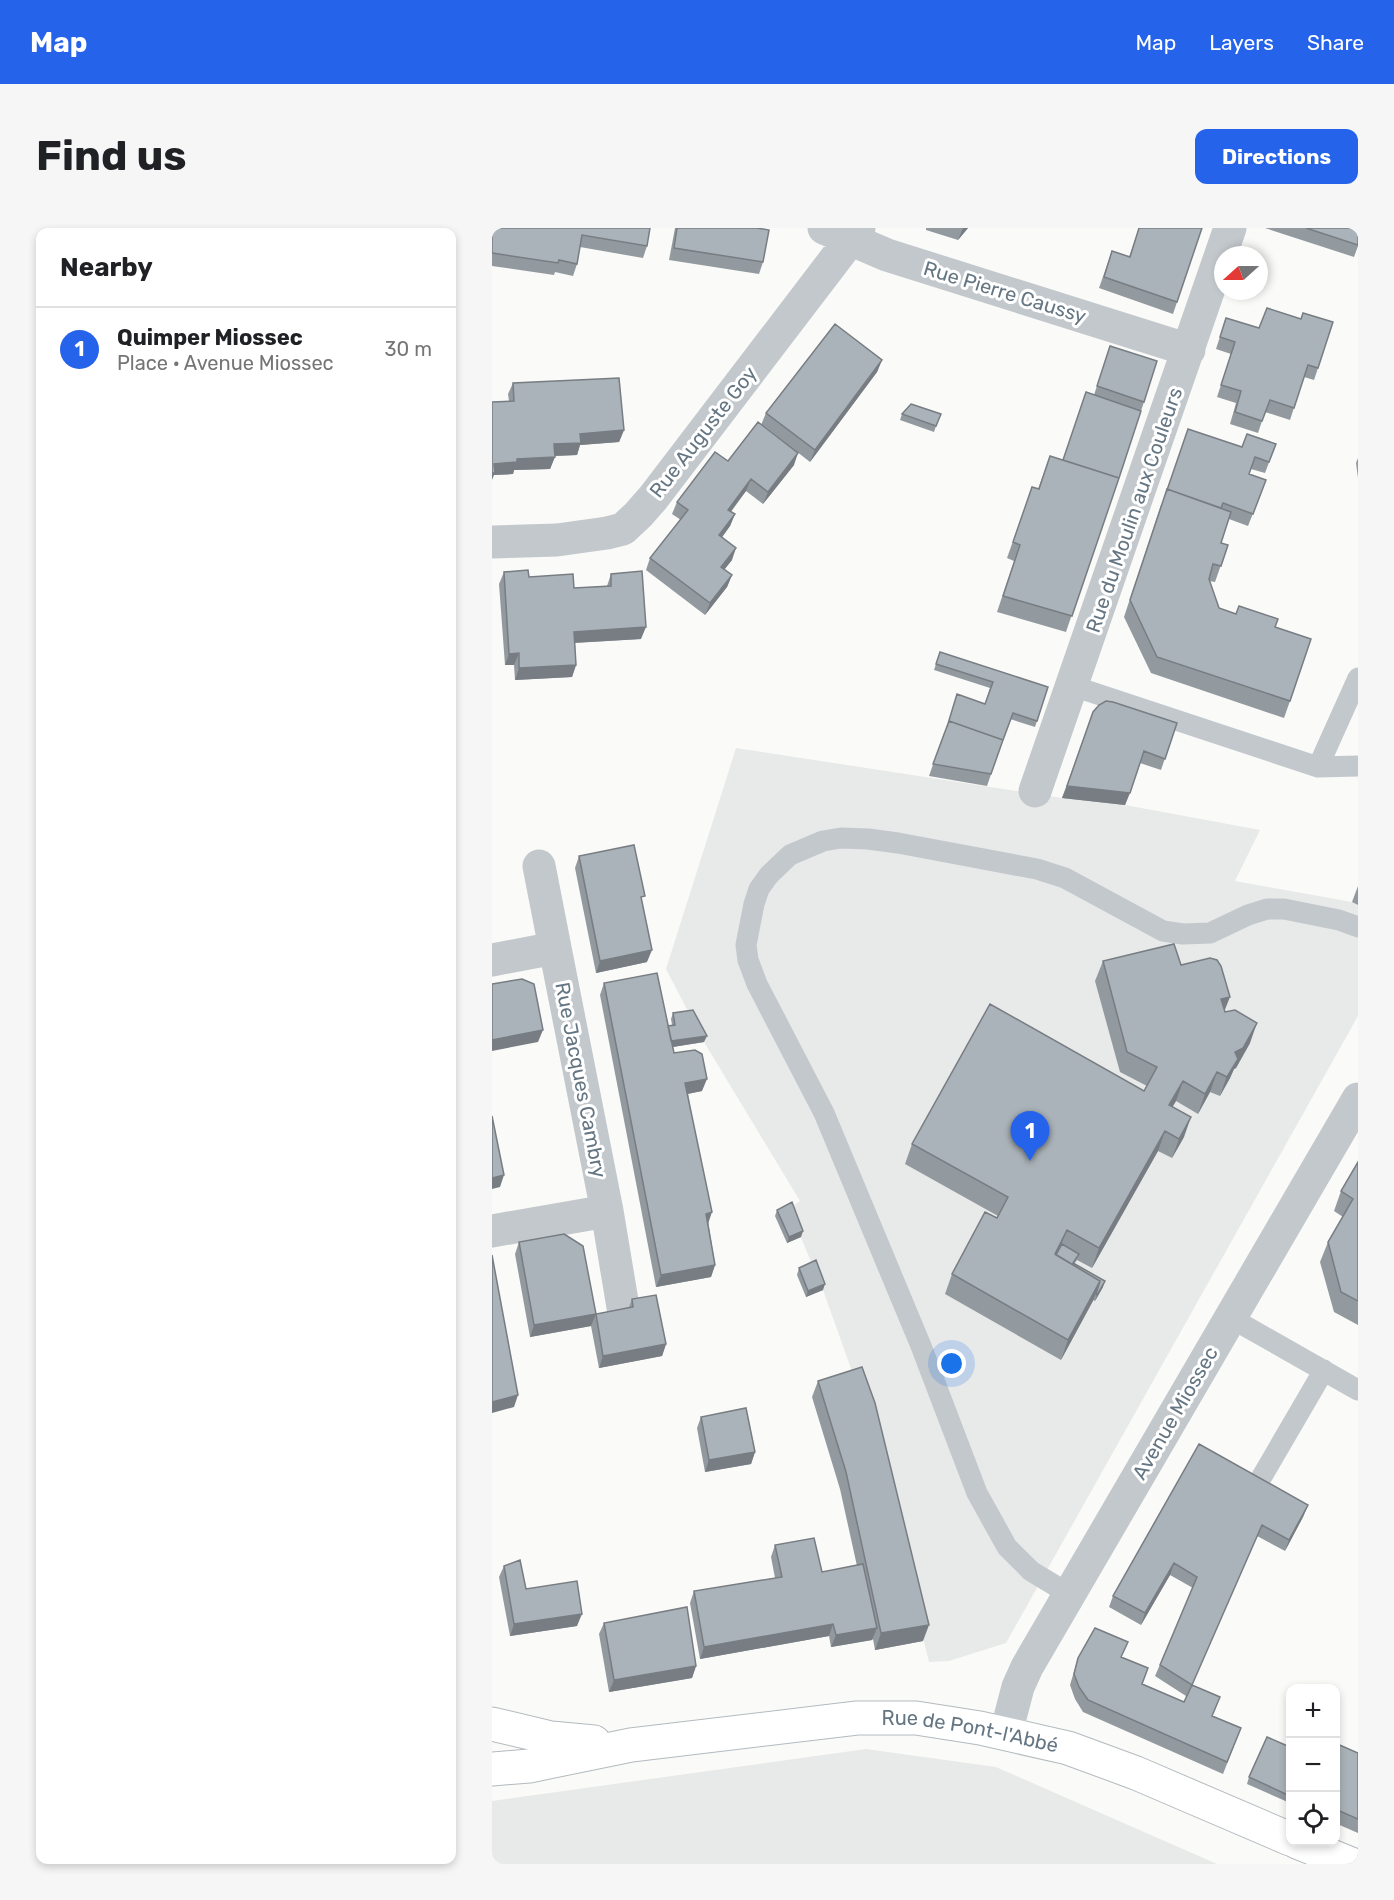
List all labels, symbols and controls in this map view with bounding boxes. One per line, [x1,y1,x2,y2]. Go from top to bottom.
text: Map [30,26,87,59]
text: Map [1135,30,1176,55]
text: Layers [1209,30,1274,55]
text: Share [1307,30,1364,55]
button: Directions [1195,129,1358,184]
text: Find us [36,131,187,181]
north arrow [1214,246,1268,300]
text: Nearby [60,252,153,283]
street label: Rue Pierre Caussy [921,256,1089,328]
text: Quimper Miossec [117,324,303,351]
text: 1 [75,337,84,361]
text: 30 m [385,337,432,361]
text: Place · Avenue Miossec [117,351,334,375]
street label: Rue Auguste Goy [644,362,762,502]
street label: Rue du Moulin aux Couleurs [1081,384,1187,636]
street label: Rue Jacques Cambry [550,980,612,1180]
pin: 1 [1010,1112,1050,1161]
street label: Avenue Miossec [1127,1342,1223,1484]
your location [937,1349,966,1378]
map controls [1286,1684,1340,1846]
button: + [1286,1684,1340,1738]
street label: Rue de Pont-l'Abbé [882,1706,1061,1757]
button: − [1286,1738,1340,1792]
button: locate [1286,1792,1340,1846]

